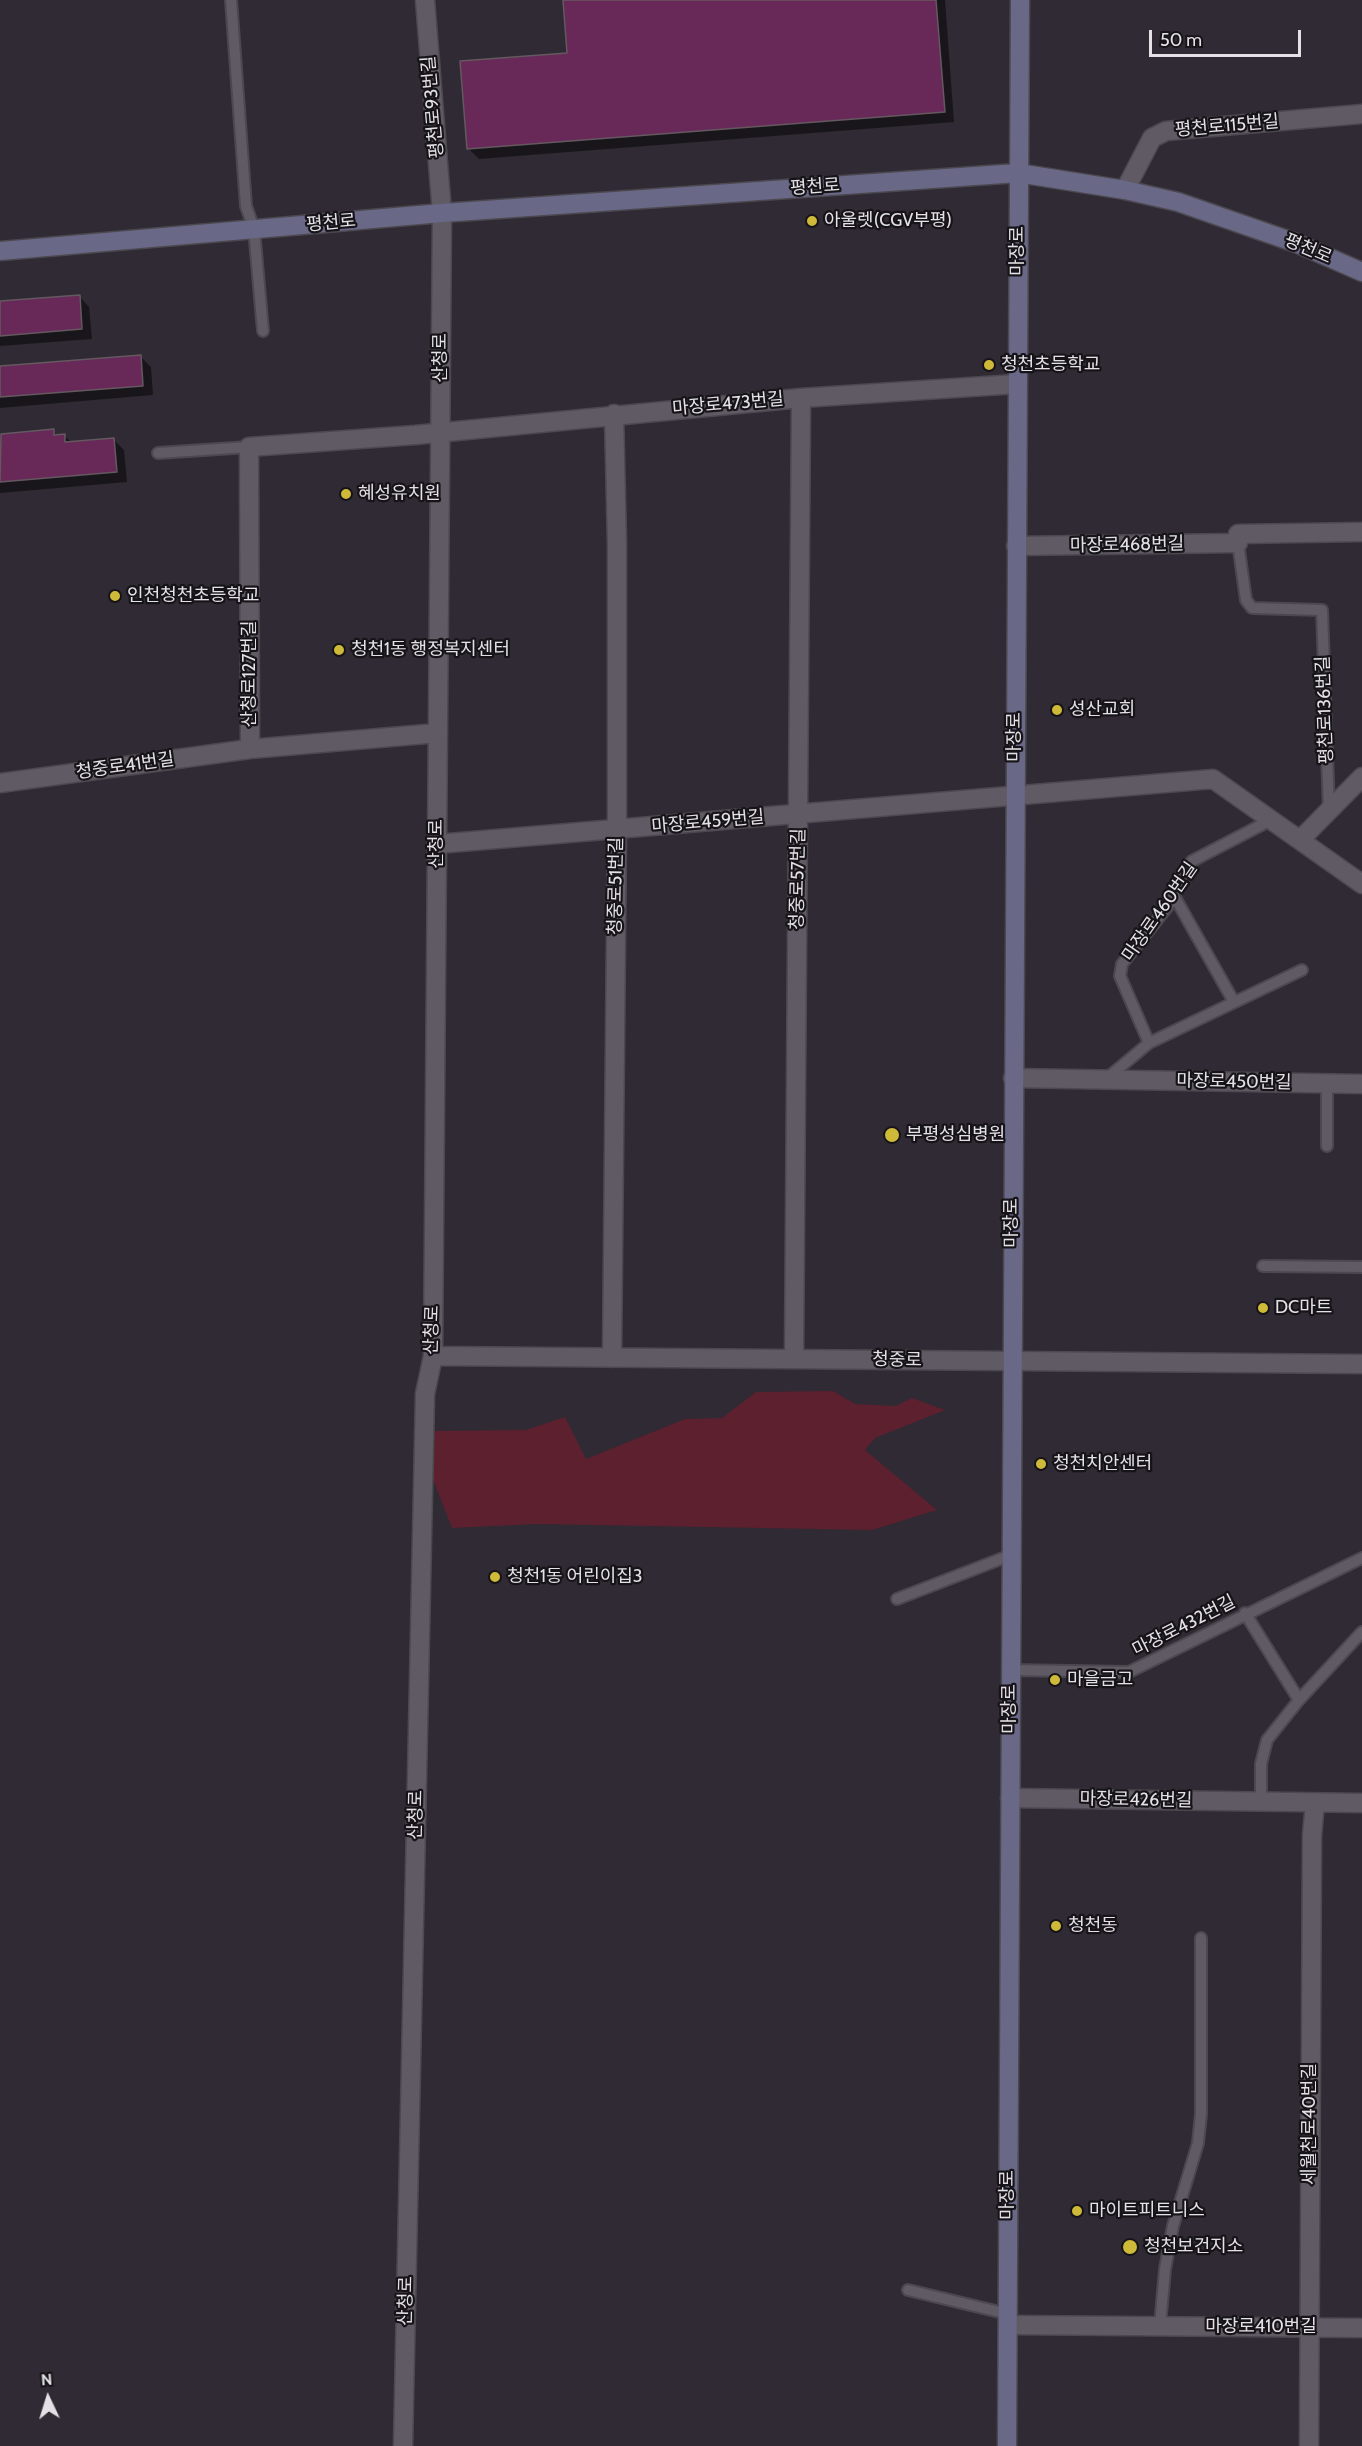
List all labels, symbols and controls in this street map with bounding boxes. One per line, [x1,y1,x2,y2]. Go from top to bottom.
scale bar [1152,18,1304,56]
text: 50 m [1160,29,1202,51]
street label: 평천로93번길 [418,55,448,159]
street label: 평천로115번길 [1174,111,1280,141]
street label: 평천로 [789,174,841,200]
street label: 평천로 [305,210,357,236]
place label: 아울렛(CGV부평) [824,210,952,232]
marker: 아울렛(CGV부평) [805,214,819,228]
street label: 마장로 [1007,226,1029,276]
street label: 평천로 [1281,229,1335,269]
street label: 산청로 [430,333,452,383]
place label: 청천초등학교 [1001,354,1100,376]
marker: 청천초등학교 [982,358,996,372]
street label: 마장로473번길 [671,388,785,420]
place label: 혜성유치원 [358,483,441,505]
marker: 혜성유치원 [339,487,353,501]
street label: 마장로468번길 [1070,533,1184,557]
place label: 인천청천초등학교 [127,585,259,607]
marker: 인천청천초등학교 [108,589,122,603]
street label: 산청로127번길 [239,620,261,728]
place label: 청천1동 행정복지센터 [351,639,510,661]
marker: 청천1동 행정복지센터 [332,643,346,657]
street label: 평천로136번길 [1312,655,1338,765]
place label: 성산교회 [1069,699,1135,721]
marker: 성산교회 [1050,703,1064,717]
street label: 마장로 [1004,712,1026,762]
street label: 청중로41번길 [74,748,176,784]
street label: 마장로459번길 [651,806,765,838]
street label: 산청로 [426,819,448,869]
street label: 청중로57번길 [786,828,810,930]
street label: 청중로51번길 [604,837,628,935]
street label: 마장로460번길 [1118,858,1202,966]
street label: 마장로450번길 [1176,1070,1292,1094]
place label: 부평성심병원 [906,1124,1005,1146]
marker: 부평성심병원 [883,1126,901,1144]
street label: 마장로 [1001,1198,1023,1248]
place label: DC마트 [1275,1297,1332,1319]
marker: DC마트 [1256,1301,1270,1315]
street label: 산청로 [420,1305,444,1355]
street label: 청중로 [872,1349,922,1371]
place label: 청천치안센터 [1053,1453,1152,1475]
marker: 청천치안센터 [1034,1457,1048,1471]
place label: 청천1동 어린이집3 [507,1566,643,1588]
marker: 청천1동 어린이집3 [488,1570,502,1584]
street label: 마장로432번길 [1129,1591,1239,1661]
place label: 마을금고 [1067,1669,1133,1691]
marker: 마을금고 [1048,1673,1062,1687]
street label: 마장로 [999,1684,1021,1734]
street label: 마장로426번길 [1079,1788,1193,1812]
street label: 산청로 [405,1790,427,1840]
place label: 청천동 [1068,1915,1118,1937]
marker: 청천동 [1049,1919,1063,1933]
street label: 세월천로40번길 [1299,2063,1321,2185]
street label: 마장로 [997,2170,1019,2220]
place label: 마이트피트니스 [1089,2200,1205,2222]
marker: 마이트피트니스 [1070,2204,1084,2218]
place label: 청천보건지소 [1144,2236,1243,2258]
marker: 청천보건지소 [1121,2238,1139,2256]
street label: 산청로 [395,2276,417,2326]
street label: 마장로410번길 [1205,2316,1317,2338]
north arrow [18,2368,78,2428]
text: N [40,2370,53,2389]

